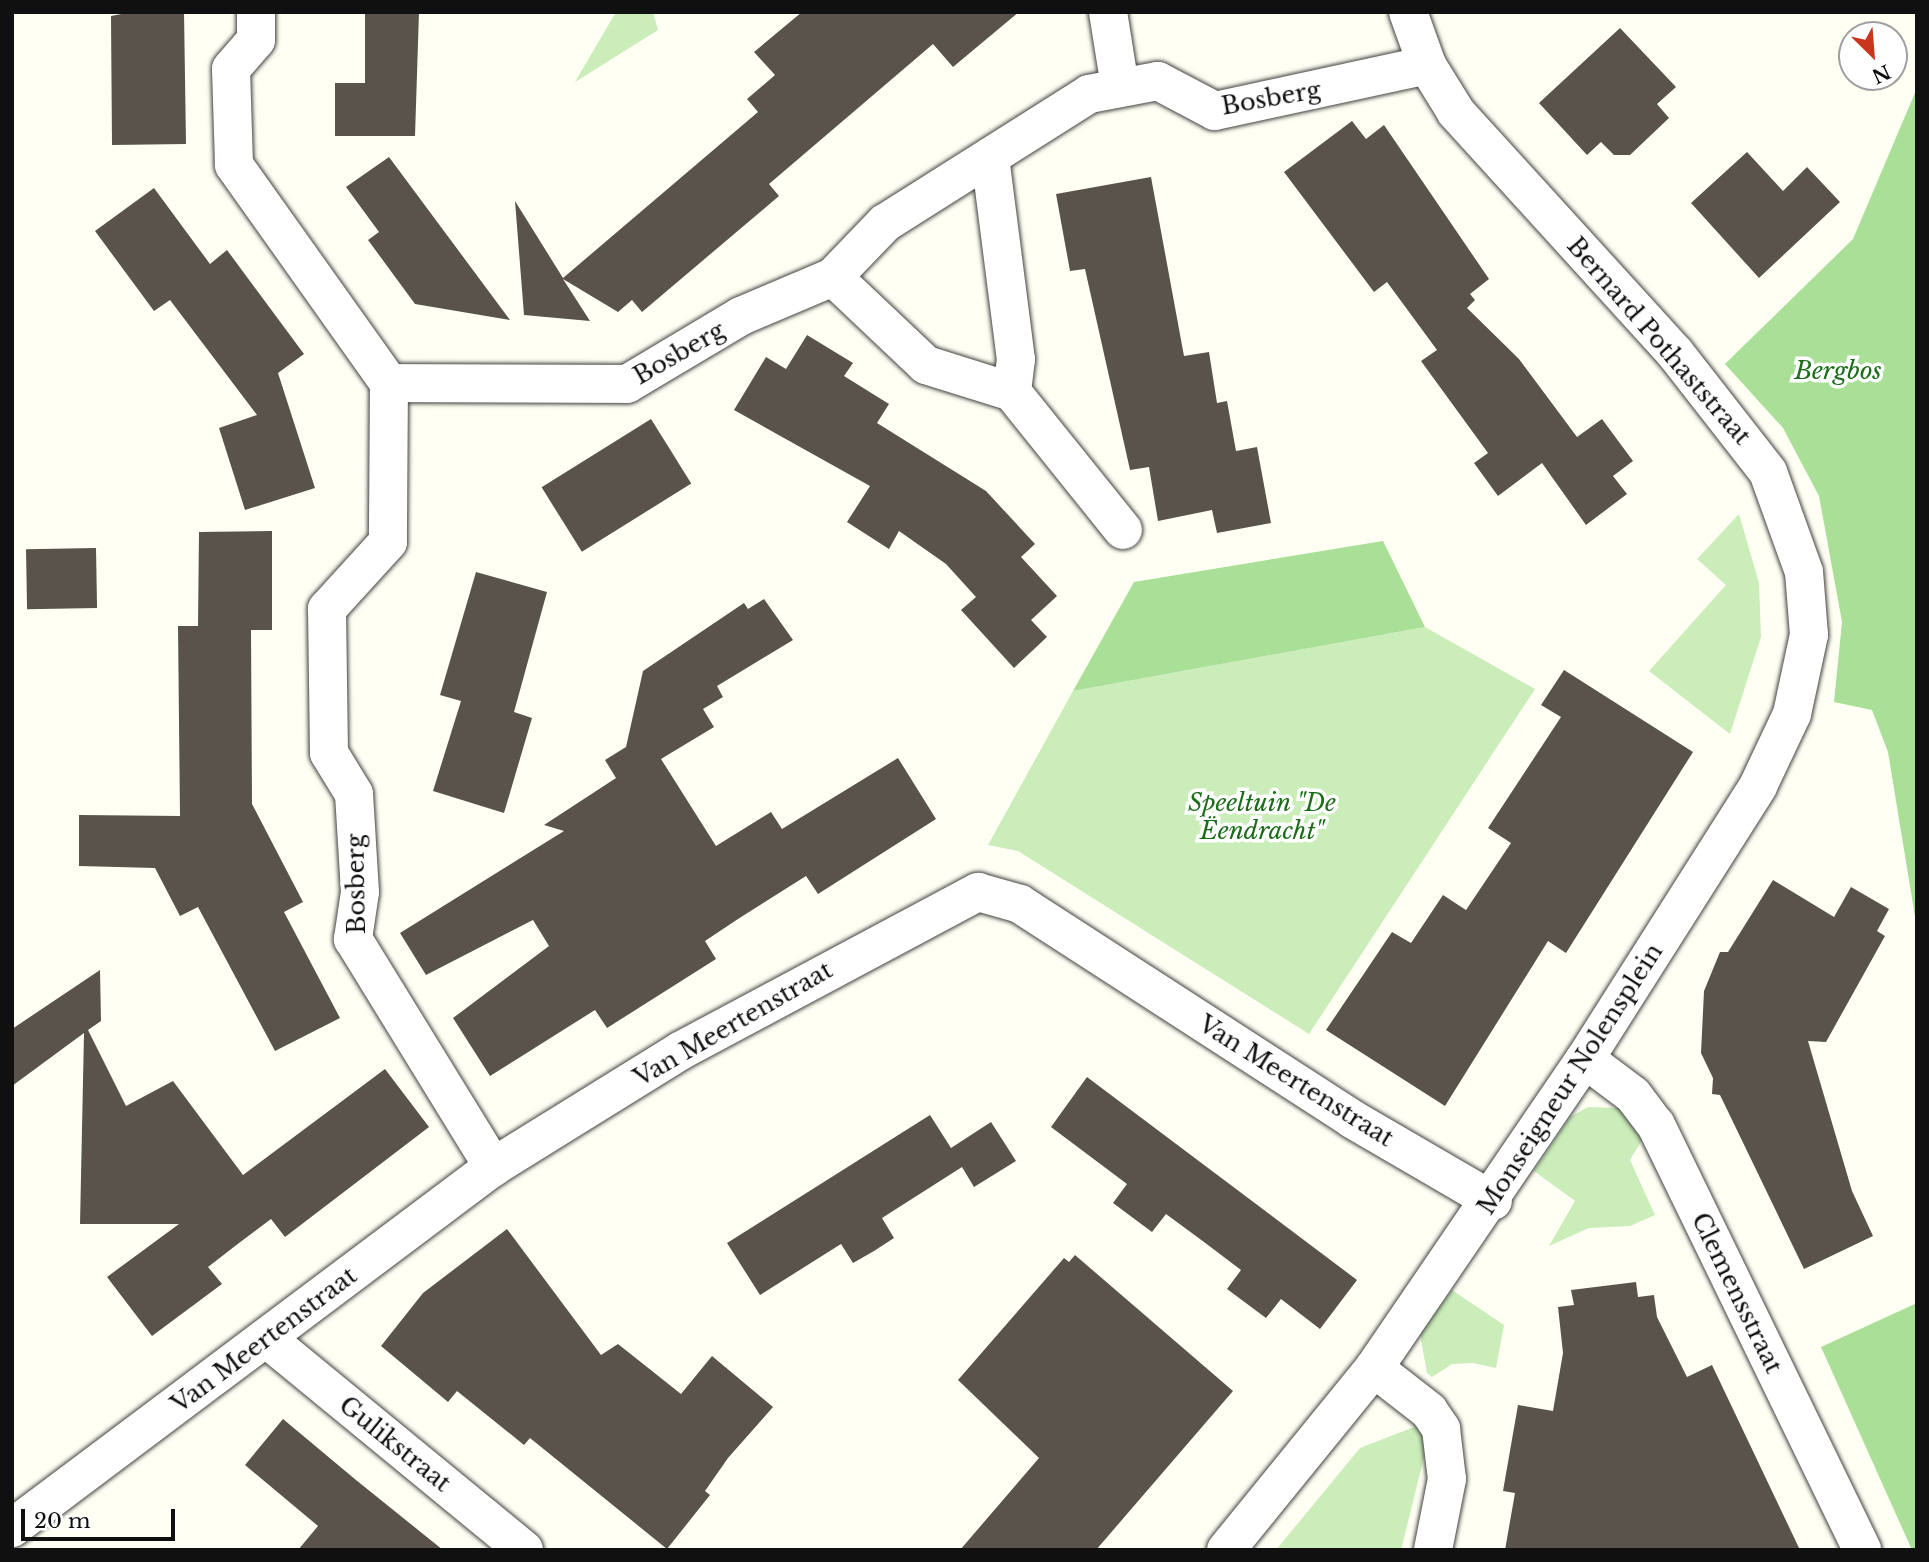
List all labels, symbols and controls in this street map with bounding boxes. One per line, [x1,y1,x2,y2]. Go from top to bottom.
north arrow [1838,21,1908,91]
text: N [1868,59,1894,88]
street label: Bosberg [1219,75,1323,121]
street label: Bernard Pothaststraat [1561,232,1757,450]
street label: Bosberg [628,315,730,391]
park label: Bergbos [1794,357,1882,385]
park label: Speeltuin "De Ëendracht" [1187,789,1337,845]
street label: Bosberg [341,834,371,934]
street label: Monseigneur Nolensplein [1471,938,1669,1220]
street label: Van Meertenstraat [629,955,837,1093]
street label: Van Meertenstraat [1193,1009,1399,1153]
street label: Clemensstraat [1686,1208,1788,1378]
street label: Van Meertenstraat [166,1261,362,1419]
street label: Gulikstraat [334,1390,456,1498]
scale bar [24,1496,178,1540]
text: 20 m [34,1508,91,1534]

